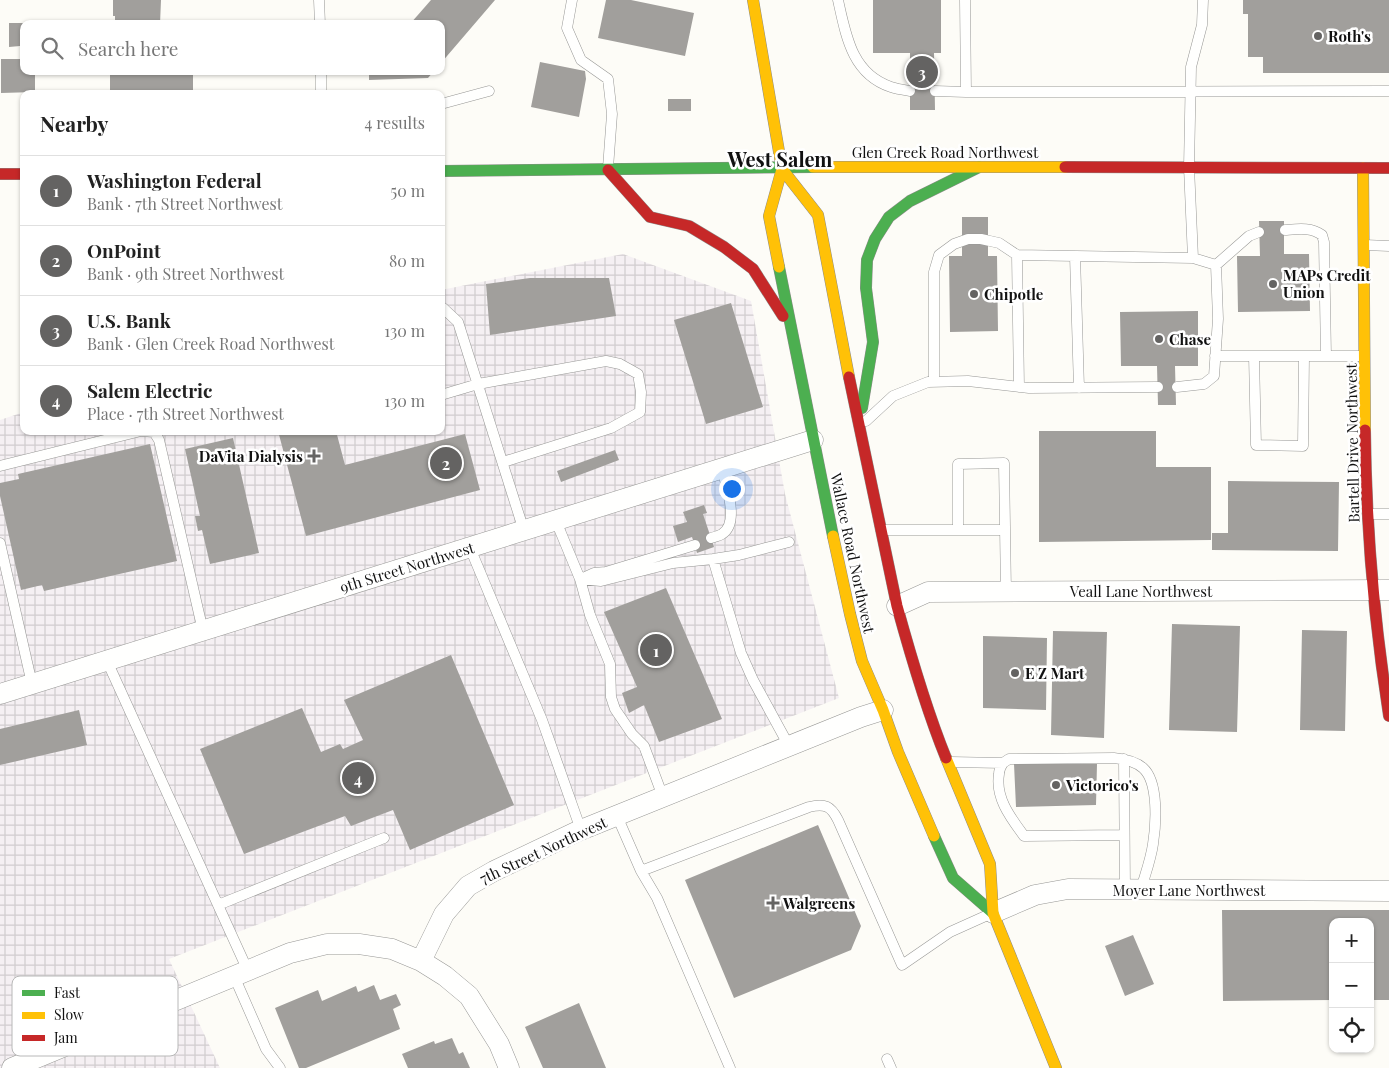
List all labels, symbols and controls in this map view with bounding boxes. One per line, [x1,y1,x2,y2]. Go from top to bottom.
search box [20,20,445,75]
place label: Roth's [1328,26,1371,46]
marker: Roth's [1312,30,1324,42]
icon: search [38,34,66,62]
text: Search here [78,35,178,61]
pin: 3 [906,53,938,91]
text: Nearby [40,109,109,137]
text: 4 results [364,112,425,133]
street label: Glen Creek Road Northwest [852,142,1039,162]
district label: West Salem [727,145,832,172]
text: Washington Federal [87,167,262,193]
text: 1 [53,180,59,201]
text: 50 m [391,180,425,201]
text: Bank · 7th Street Northwest [87,193,282,214]
text: OnPoint [87,237,161,263]
text: 2 [52,250,60,271]
text: 80 m [389,250,425,271]
text: Bank · 9th Street Northwest [87,263,284,284]
place label: MAPs Credit Union [1283,265,1371,302]
marker: MAPs Credit Union [1267,278,1279,290]
place label: Chipotle [984,284,1044,304]
marker: Chipotle [968,288,980,300]
text: U.S. Bank [87,307,171,333]
text: 3 [52,320,60,341]
text: 130 m [384,320,425,341]
place label: Chase [1169,329,1211,349]
text: Bank · Glen Creek Road Northwest [87,333,334,354]
marker: Chase [1153,333,1165,345]
street label: Bartell Drive Northwest [1341,362,1363,523]
text: Salem Electric [87,377,212,403]
text: 4 [52,390,60,411]
text: 130 m [384,390,425,411]
text: Place · 7th Street Northwest [87,403,284,424]
pin: 2 [430,444,462,482]
place label: DaVita Dialysis [199,446,303,466]
marker: DaVita Dialysis [307,449,321,463]
street label: Wallace Road Northwest [826,470,880,635]
your location [719,476,745,502]
street label: 9th Street Northwest [337,537,477,597]
street label: Veall Lane Northwest [1069,581,1213,601]
pin: 1 [640,631,672,669]
place label: E Z Mart [1025,663,1085,683]
marker: E Z Mart [1009,667,1021,679]
pin: 4 [342,759,374,797]
place label: Victorico's [1065,775,1139,795]
marker: Victorico's [1050,779,1062,791]
street label: 7th Street Northwest [476,811,610,888]
street label: Moyer Lane Northwest [1113,880,1266,900]
place label: Walgreens [782,893,855,913]
marker: Walgreens [767,897,779,909]
map controls [1329,918,1374,1053]
button: + [1329,918,1374,963]
button: − [1329,963,1374,1008]
legend [12,976,178,1056]
text: Fast [54,983,81,1002]
text: Slow [54,1005,84,1024]
button: locate [1329,1008,1374,1053]
text: Jam [53,1028,78,1047]

